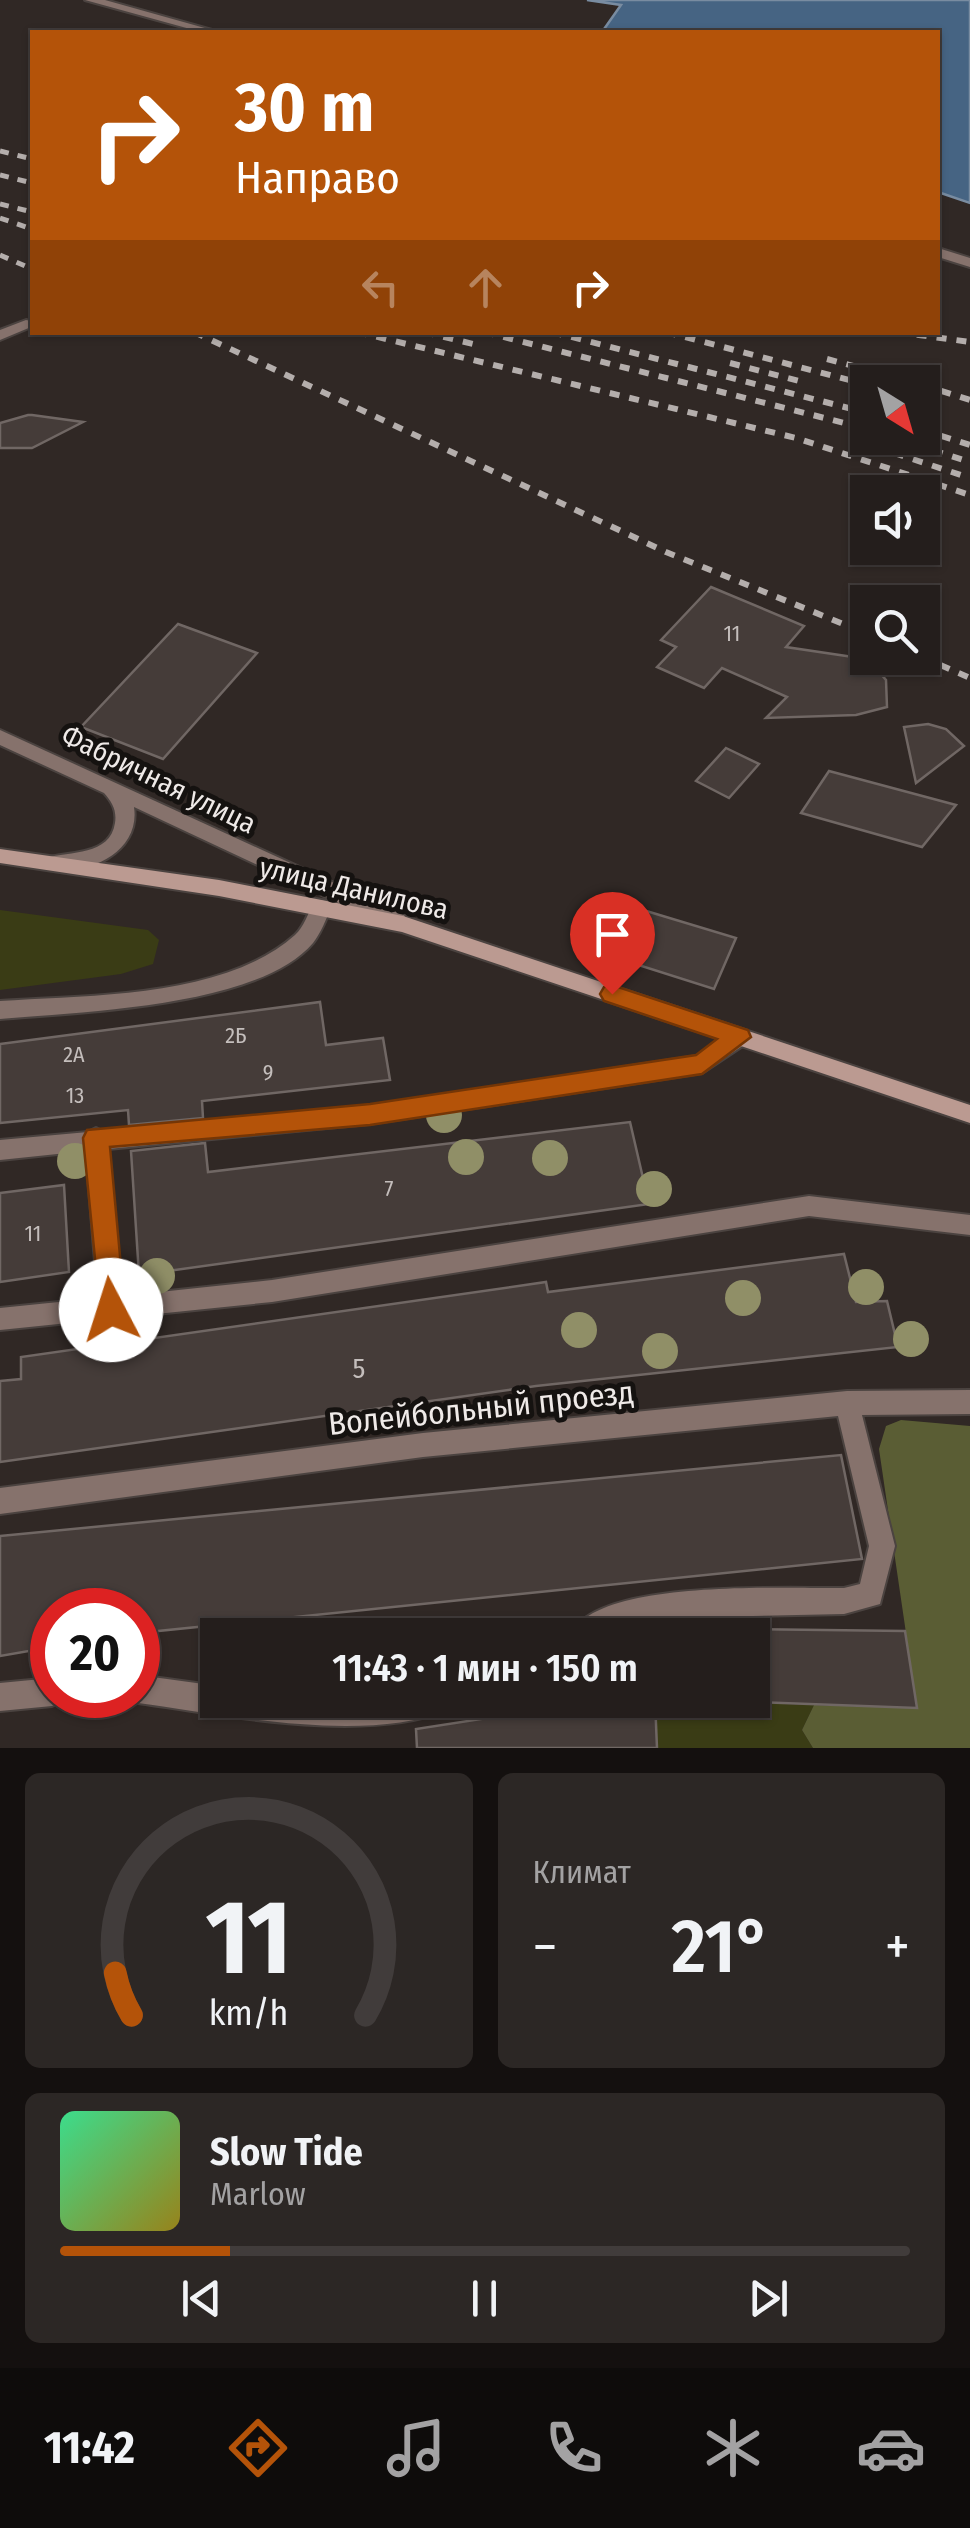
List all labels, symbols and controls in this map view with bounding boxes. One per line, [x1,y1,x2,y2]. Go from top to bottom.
text: 30 m [235,66,374,150]
icon: right [70,70,200,200]
text: Направо [235,151,400,205]
icon: left [353,260,408,315]
icon: ahead [458,260,513,315]
icon: right [563,260,618,315]
north arrow [850,365,940,455]
map controls [850,365,940,675]
button: sound [850,475,940,565]
button: search [850,585,940,675]
house number: 11 [724,620,740,647]
street label: Фабричная улица [56,718,261,841]
street label: улица Данилова [256,851,451,926]
pin [570,892,655,995]
icon: arrive [585,907,640,962]
house number: 2Б [225,1022,247,1049]
house number: 2А [63,1041,85,1068]
house number: 9 [263,1059,273,1086]
house number: 13 [66,1082,84,1109]
house number: 7 [385,1175,394,1202]
house number: 11 [25,1220,41,1247]
position arrow [59,1258,163,1362]
house number: 5 [353,1352,365,1385]
street label: Волейбольный проезд [326,1373,636,1443]
speed limit sign: 20 [30,1588,160,1718]
text: 11:43 · 1 мин · 150 m [332,1645,638,1691]
text: Климат [533,1853,631,1891]
text: 11 [206,1876,292,2001]
text: 21° [671,1902,771,1992]
text: − [533,1914,557,1980]
text: + [885,1914,910,1980]
text: km/h [209,1992,289,2034]
text: Slow Tide [210,2129,363,2175]
text: Marlow [210,2175,306,2213]
icon: previous [174,2271,229,2326]
icon: pause [457,2271,512,2326]
icon: next [741,2271,796,2326]
icon: directions [223,2413,293,2483]
icon: music [381,2413,451,2483]
icon: phone [539,2413,609,2483]
icon: climate [698,2413,768,2483]
icon: car [856,2413,926,2483]
text: 11:42 [44,2421,135,2475]

